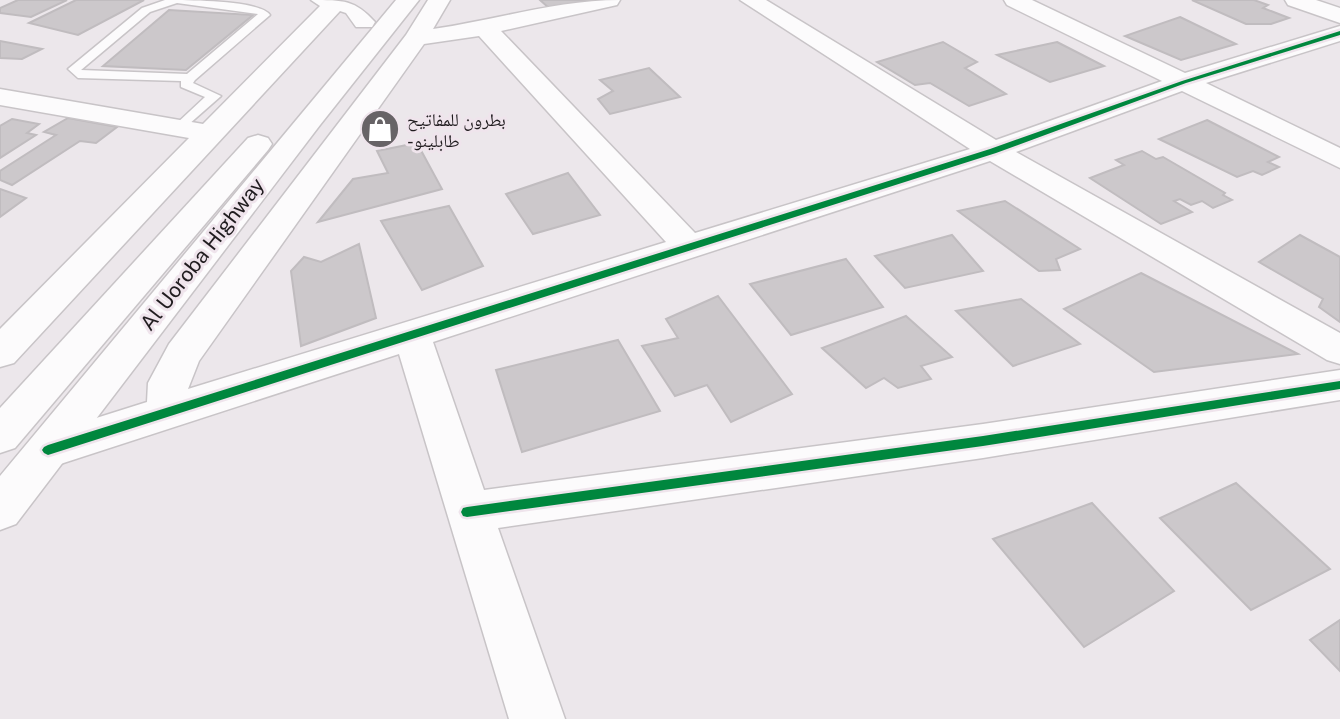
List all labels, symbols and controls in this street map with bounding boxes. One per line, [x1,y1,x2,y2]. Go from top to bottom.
shop icon: بطرون للمفاتيح -طابلينو [359,108,401,150]
place label: بطرون للمفاتيح -طابلينو [407,109,506,151]
street label: Al Uoroba Highway [135,173,269,335]

